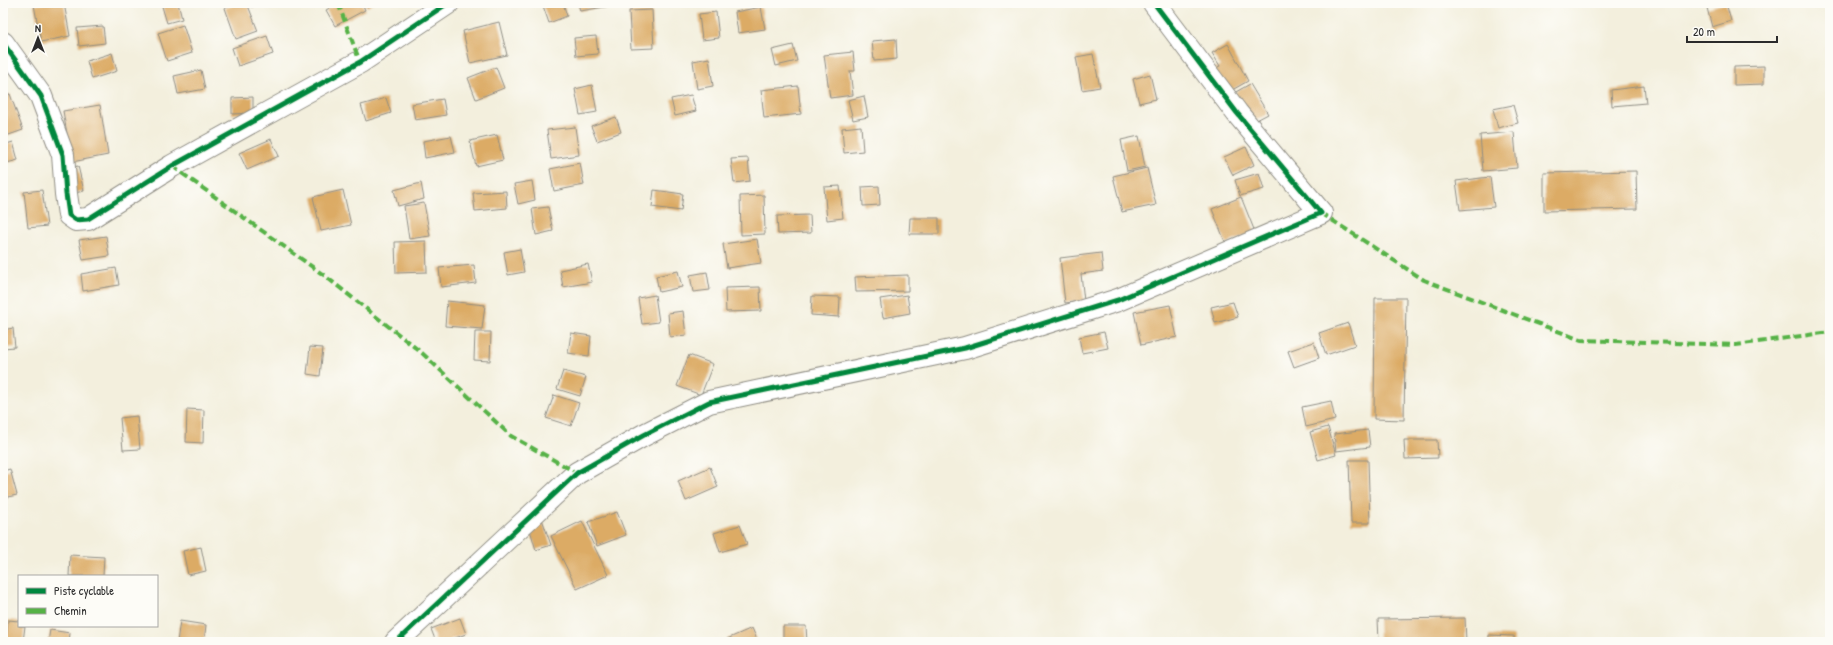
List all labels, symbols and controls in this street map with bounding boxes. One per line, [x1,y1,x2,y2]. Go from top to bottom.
north arrow [18,18,58,58]
scale bar [1687,18,1777,44]
text: N [35,21,41,35]
text: 20 m [1693,23,1715,40]
legend [18,575,158,627]
text: Piste cyclable [54,582,114,599]
text: Chemin [54,602,87,619]

